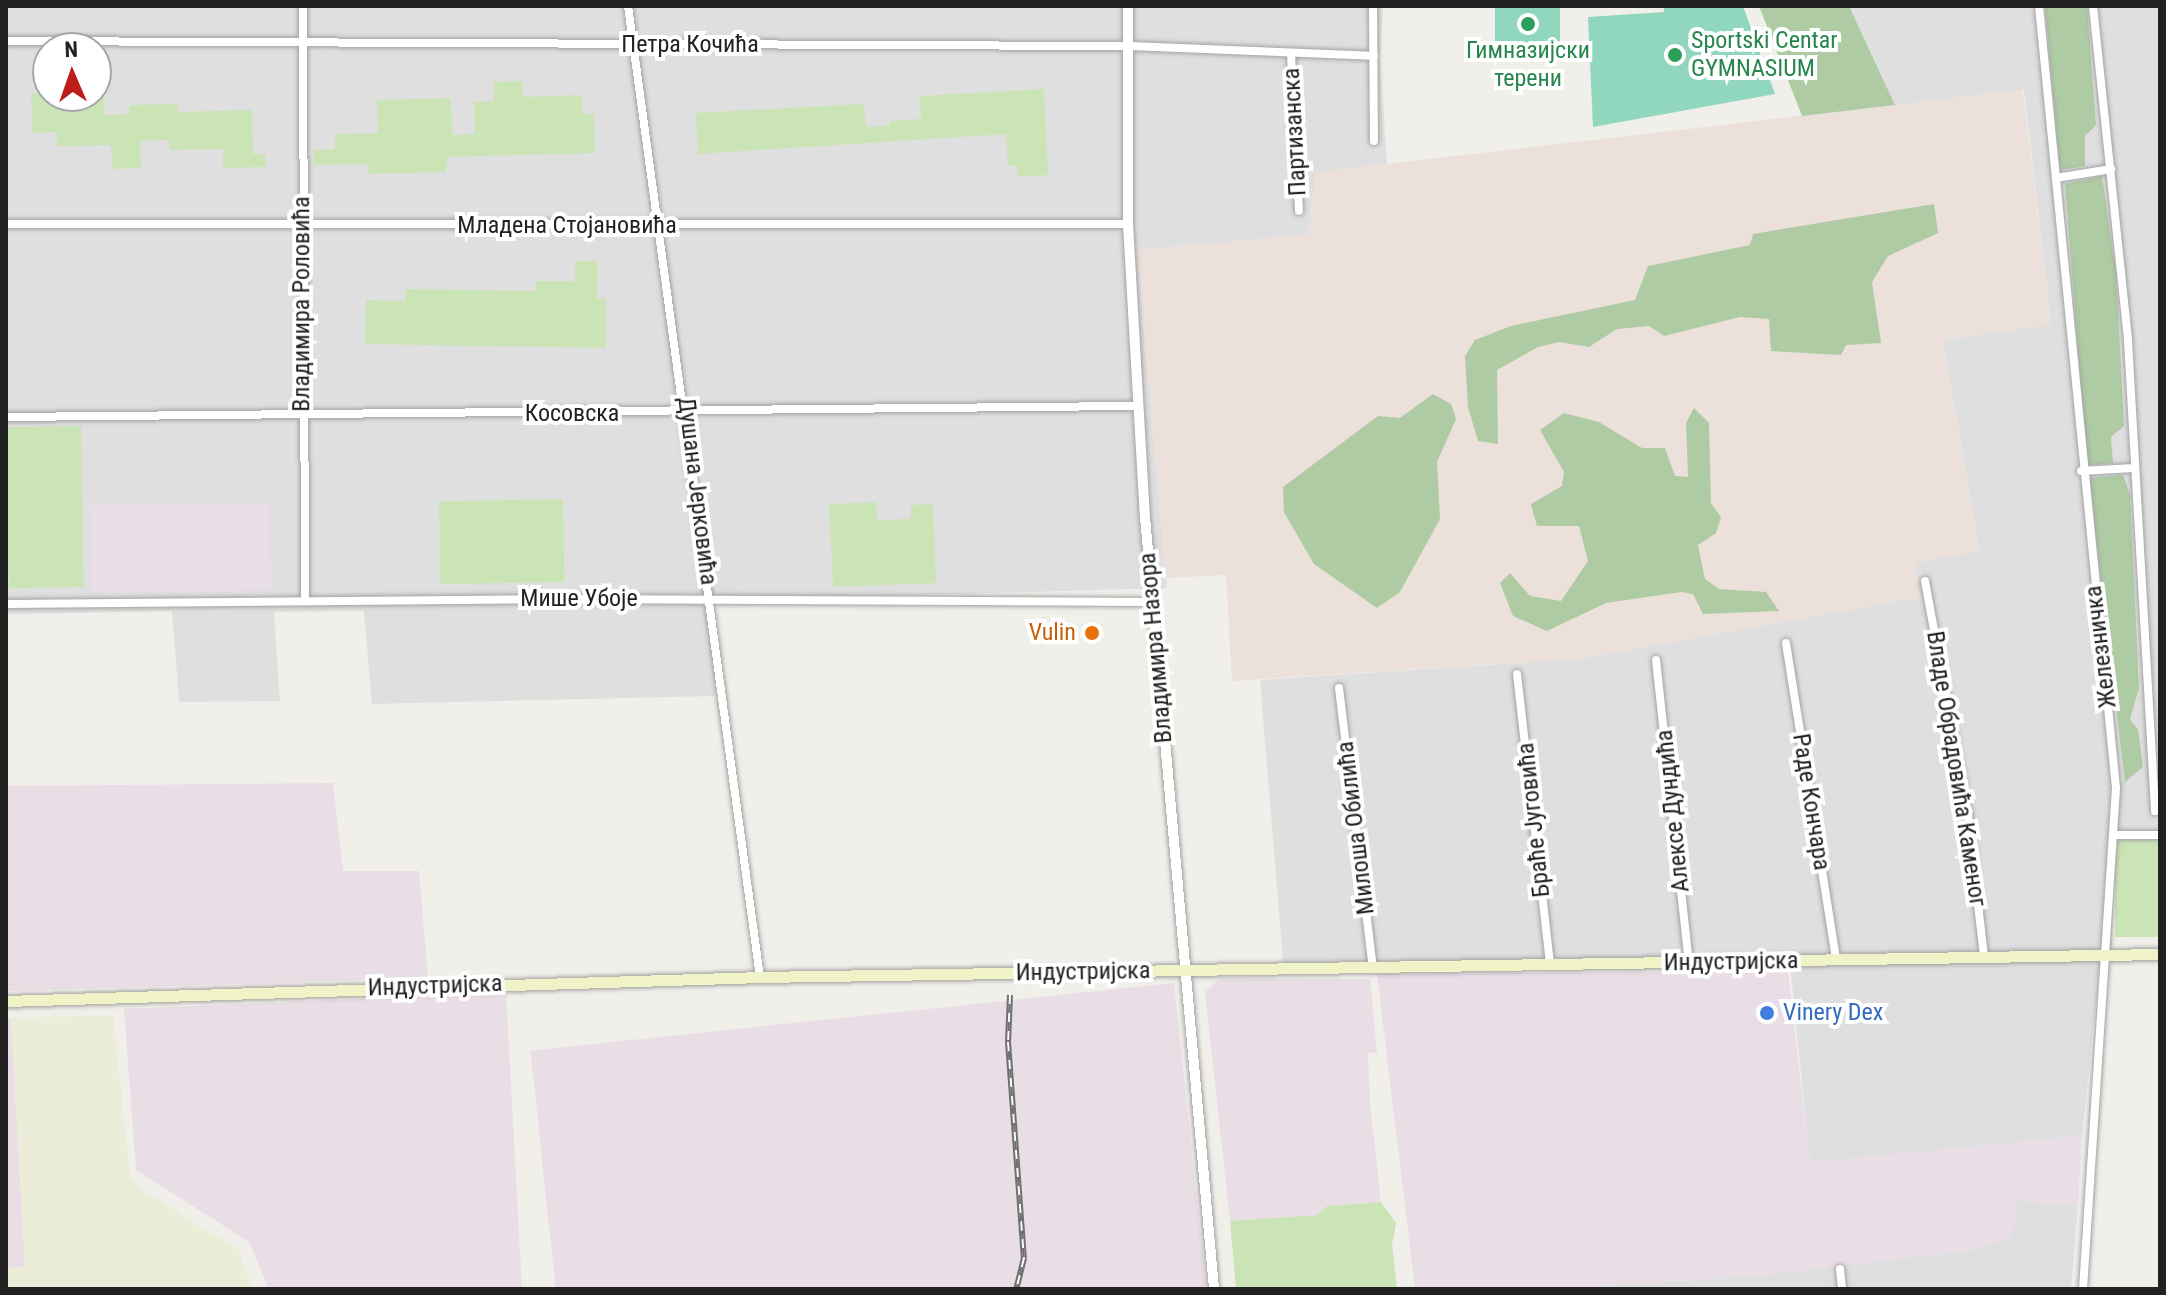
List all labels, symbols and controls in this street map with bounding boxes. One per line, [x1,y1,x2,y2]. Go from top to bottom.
marker: Гимназијски терени [1519,15,1537,33]
place label: Sportski Centar GYMNASIUM [1691,27,1837,83]
street label: Петра Кочића [621,31,759,59]
north arrow [32,32,112,112]
text: N [64,37,78,62]
place label: Гимназијски терени [1466,37,1590,93]
marker: Sportski Centar GYMNASIUM [1666,46,1684,64]
street label: Партизанска [1277,67,1313,197]
street label: Владимира Роловића [288,196,316,412]
street label: Младена Стојановића [457,212,677,240]
street label: Душана Јерковића [671,395,723,587]
street label: Косовска [525,400,619,428]
street label: Владимира Назора [1133,552,1179,744]
street label: Железничка [2079,584,2123,710]
street label: Мише Убоје [520,585,638,613]
place label: Vulin [1029,619,1076,647]
marker: Vulin [1083,624,1101,642]
street label: Владе Обрадовића Каменог [1920,629,1992,909]
street label: Алексе Дундића [1650,728,1696,894]
street label: Раде Кончара [1786,732,1836,872]
street label: Милоша Обилића [1331,740,1381,916]
street label: Браће Југовића [1512,741,1556,899]
street label: Индустријска [1663,946,1799,978]
street label: Индустријска [1015,956,1151,988]
street label: Индустријска [367,969,503,1003]
place label: Vinery Dex [1783,999,1883,1027]
marker: Vinery Dex [1758,1004,1776,1022]

